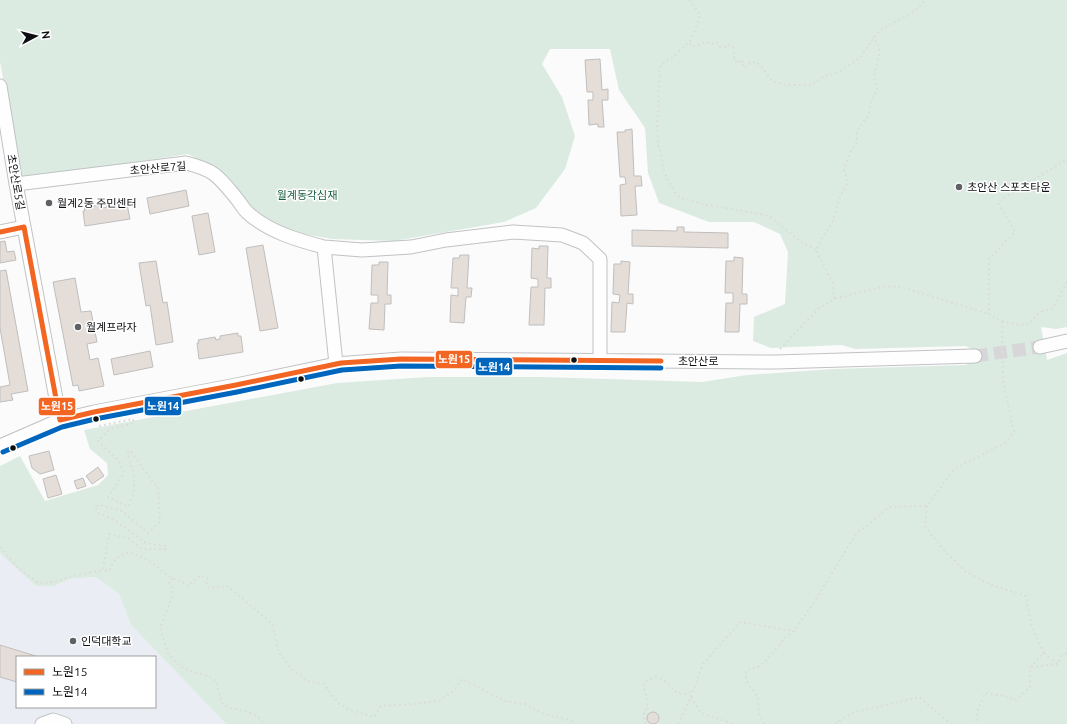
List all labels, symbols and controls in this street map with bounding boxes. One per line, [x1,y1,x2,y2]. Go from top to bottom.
north arrow [16,16,56,56]
text: N [39,30,52,40]
street label: 초안산로5길 [5,153,27,211]
street label: 초안산로7길 [129,160,187,176]
place label: 초안산 스포츠타운 [967,181,1050,193]
marker: 초안산 스포츠타운 [954,182,964,192]
park label: 월계동각심재 [277,189,337,201]
place label: 월계2동 주민센터 [57,197,137,209]
marker: 월계2동 주민센터 [44,198,54,208]
place label: 월계프라자 [86,321,137,333]
marker: 월계프라자 [73,322,83,332]
line badge: 노원15 [435,350,473,369]
text: 노원15 [438,353,470,365]
unlabelled marker [569,355,579,365]
street label: 초안산로 [678,355,718,367]
line badge: 노원14 [475,357,513,376]
text: 노원14 [478,361,510,373]
unlabelled marker [296,374,306,384]
line badge: 노원14 [144,396,182,416]
line badge: 노원15 [38,397,76,416]
text: 노원15 [41,400,73,412]
text: 노원14 [147,400,179,412]
unlabelled marker [91,414,101,424]
unlabelled marker [8,443,18,453]
place label: 인덕대학교 [81,635,132,647]
marker: 인덕대학교 [68,636,78,646]
legend [16,656,156,708]
text: 노원15 [52,665,88,678]
text: 노원14 [52,685,88,698]

